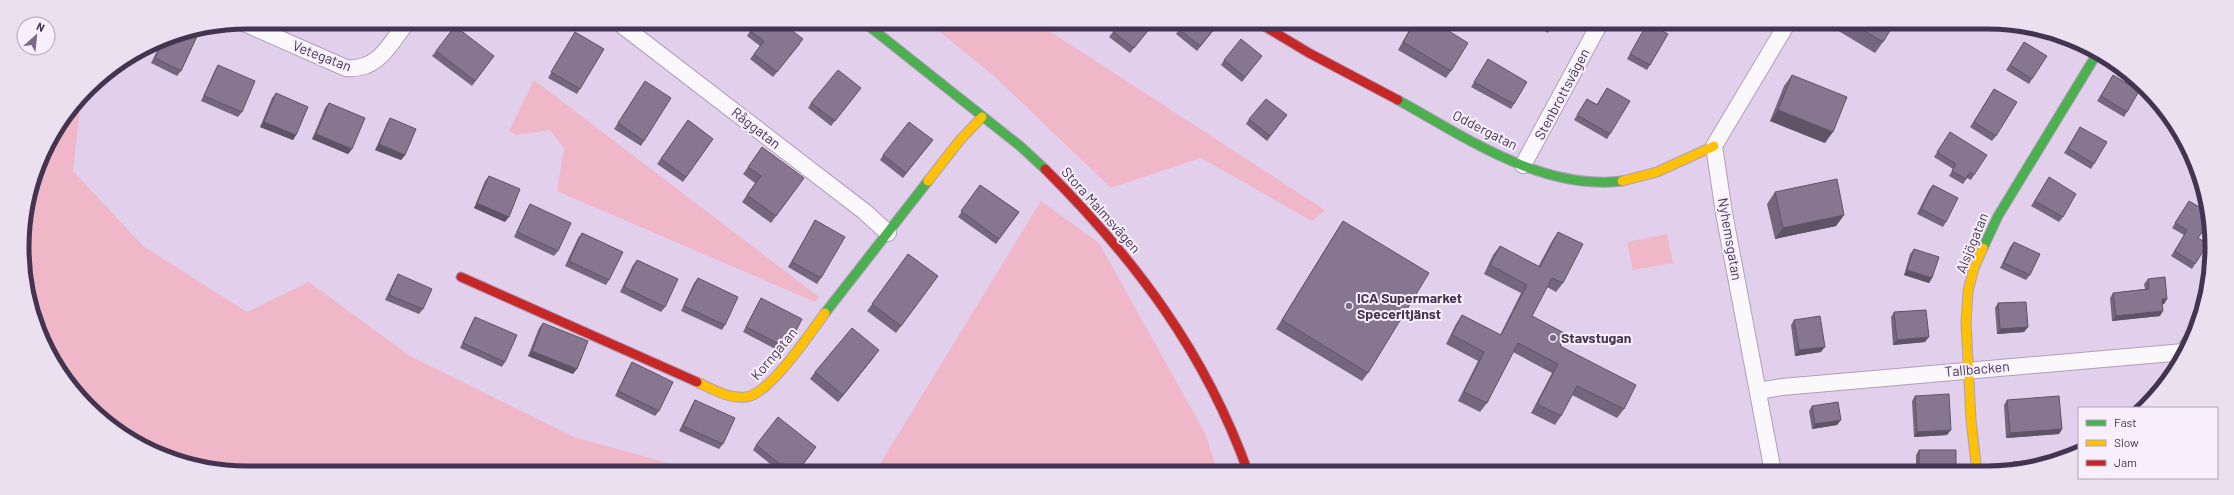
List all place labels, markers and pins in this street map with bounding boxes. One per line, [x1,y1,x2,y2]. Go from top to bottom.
place label: ICA Supermarket Speceritjänst [1357,289,1462,322]
marker: ICA Supermarket Speceritjänst [1344,301,1354,311]
place label: Stavstugan [1561,329,1631,346]
marker: Stavstugan [1548,333,1558,343]

